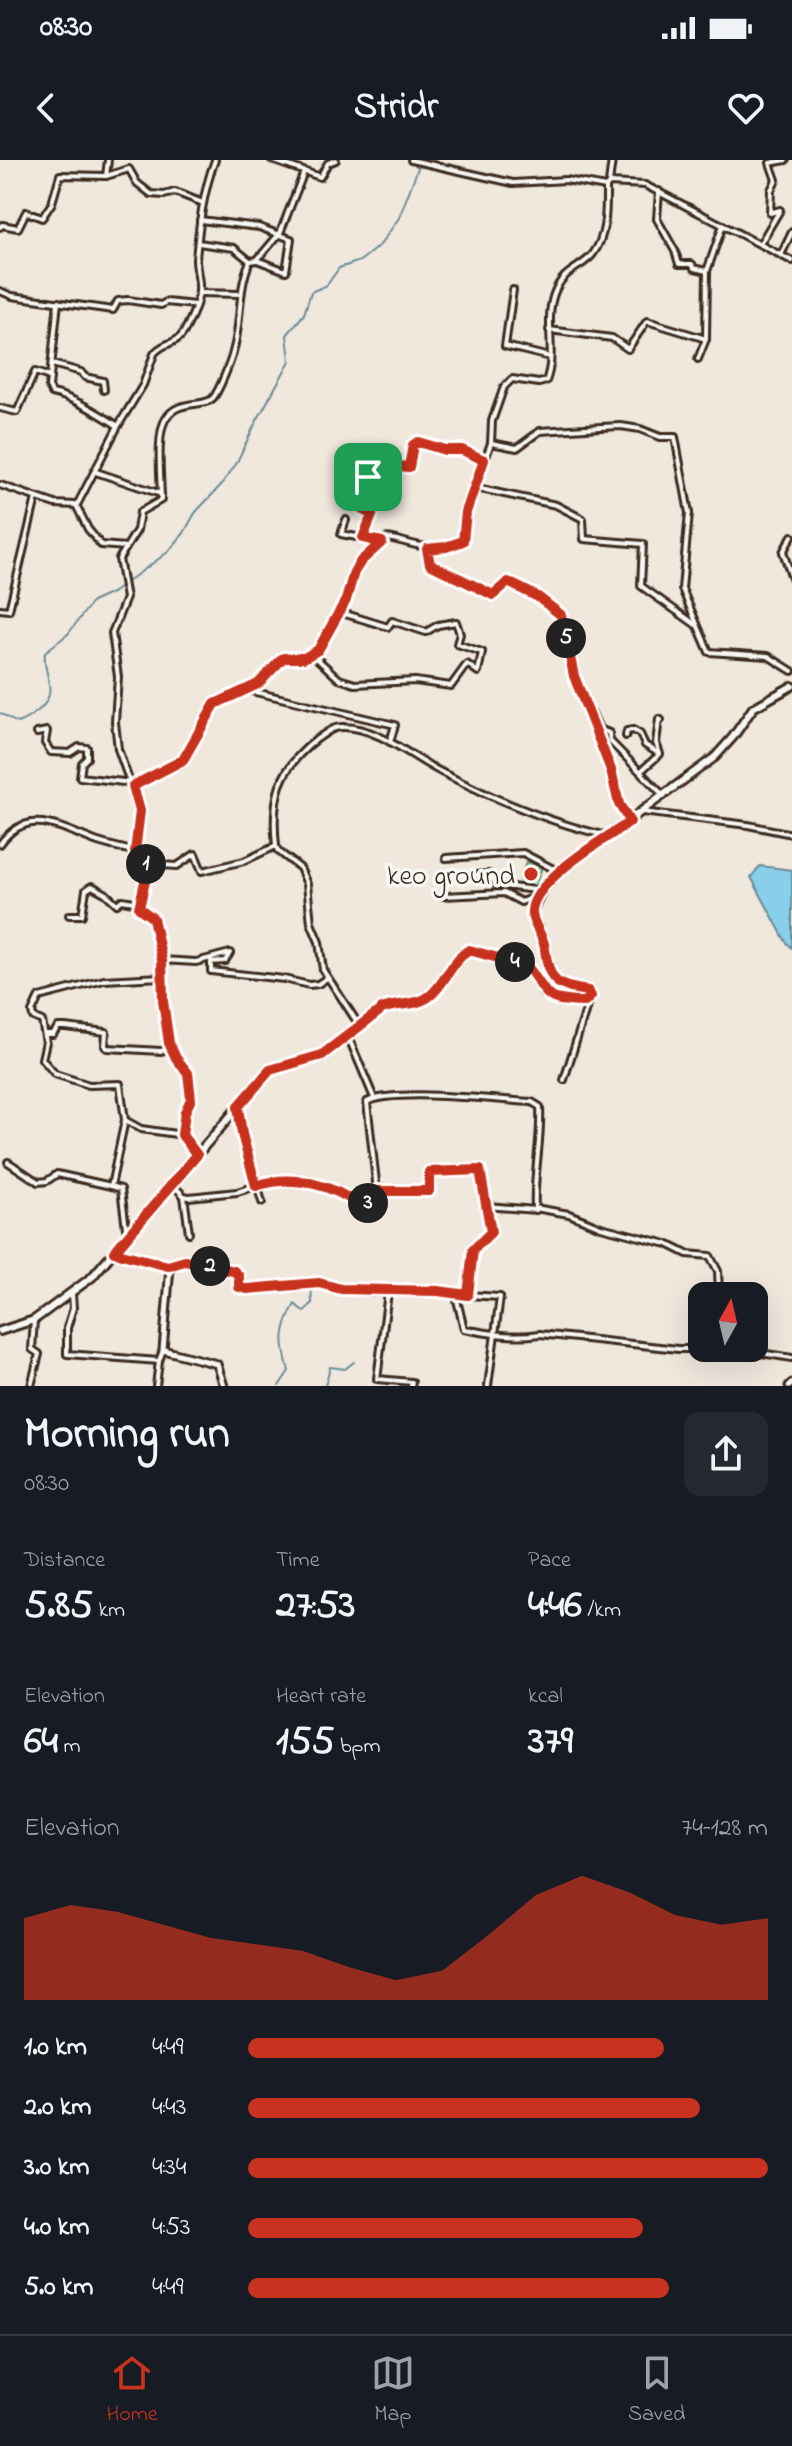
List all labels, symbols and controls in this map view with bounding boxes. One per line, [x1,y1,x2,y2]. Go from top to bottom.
text: 08:30 [40,6,92,50]
text: Stridr [354,82,438,135]
icon: back [24,86,68,130]
icon: heart [724,86,768,130]
pin [334,443,402,511]
icon: arrive [346,455,390,499]
pin: 5 [546,618,586,658]
text: 5 [560,622,572,654]
pin: 1 [126,844,166,884]
text: 1 [143,848,150,880]
place label: keo ground [387,857,515,898]
marker: keo ground [522,865,540,883]
pin: 4 [495,942,535,982]
text: 4 [510,946,520,978]
pin: 3 [348,1183,388,1223]
text: 3 [363,1187,373,1219]
pin: 2 [190,1246,230,1286]
text: 2 [205,1250,215,1282]
north arrow [688,1282,768,1362]
map controls [688,1282,768,1362]
text: Morning run [24,1403,230,1467]
button: share [684,1412,768,1496]
text: 08:30 [24,1465,69,1503]
text: Distance [24,1545,105,1577]
text: Time [276,1545,320,1577]
text: Pace [528,1545,571,1577]
text: 5.85 [24,1577,93,1636]
text: 27:53 [276,1577,355,1636]
text: 4:46 [528,1577,582,1636]
text: km [93,1595,125,1627]
text: /km [582,1595,621,1627]
text: Elevation [24,1681,105,1713]
text: Heart rate [276,1681,366,1713]
text: kcal [528,1681,563,1713]
text: 64 [24,1713,58,1772]
text: 155 [276,1713,334,1772]
text: 379 [528,1713,573,1772]
text: m [58,1731,81,1763]
text: bpm [334,1731,381,1763]
text: Elevation [24,1810,120,1848]
text: 74–128 m [681,1810,768,1848]
text: 1.0 km [24,2029,87,2067]
text: 4:49 [152,2029,183,2067]
text: 2.0 km [24,2089,92,2127]
text: 4:43 [152,2089,186,2127]
text: 3.0 km [24,2149,89,2187]
text: 4:34 [152,2149,186,2187]
text: 4.0 km [24,2209,89,2247]
text: 4:53 [152,2209,191,2247]
text: 5.0 km [24,2269,93,2307]
text: 4:49 [152,2269,183,2307]
tab: Home [107,2351,158,2431]
tab: Map [371,2351,415,2431]
tab: Saved [628,2351,685,2431]

